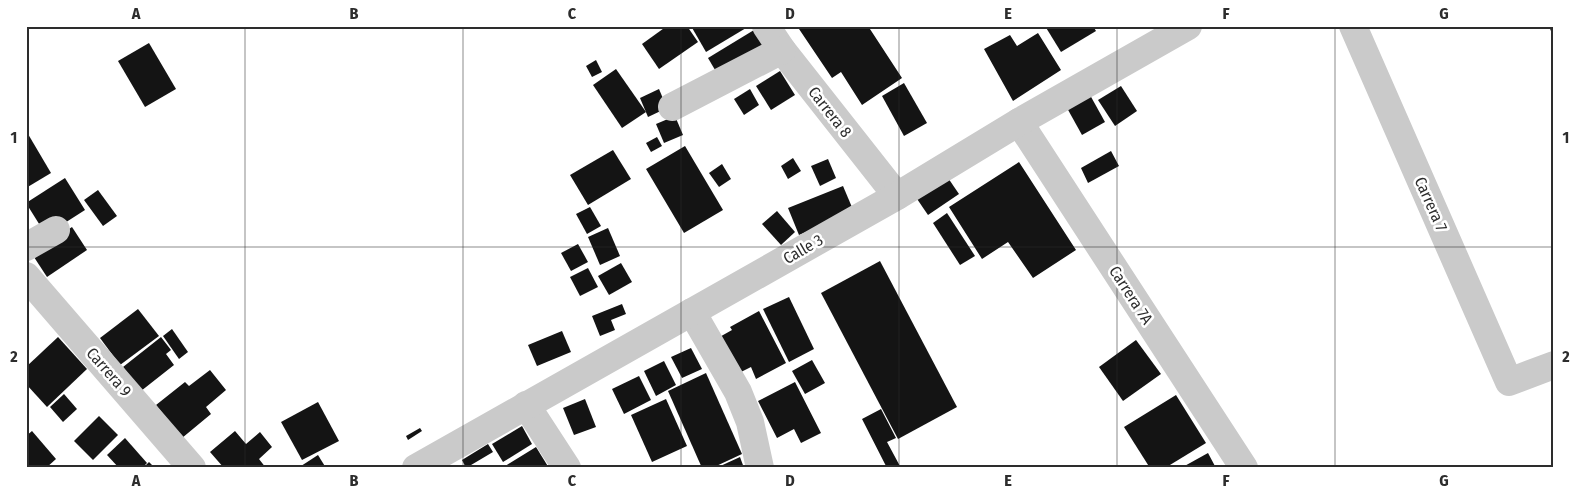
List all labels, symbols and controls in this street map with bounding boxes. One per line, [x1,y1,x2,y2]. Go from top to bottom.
text: A [131,4,141,23]
text: B [350,4,359,23]
text: C [568,4,577,23]
text: D [785,4,795,23]
text: E [1004,4,1012,23]
text: F [1222,4,1230,23]
text: G [1439,4,1449,23]
street label: Carrera 8 [804,83,856,141]
text: 1 [11,128,17,147]
text: 1 [1563,128,1569,147]
street label: Carrera 7 [1411,174,1452,235]
street label: Calle 3 [780,230,826,268]
street label: Carrera 7A [1105,262,1157,328]
street label: Carrera 9 [83,344,136,401]
text: 2 [9,347,18,366]
text: 2 [1561,347,1570,366]
text: A [131,471,141,490]
text: B [350,471,359,490]
text: C [568,471,577,490]
text: D [785,471,795,490]
text: E [1004,471,1012,490]
text: F [1222,471,1230,490]
text: G [1439,471,1449,490]

